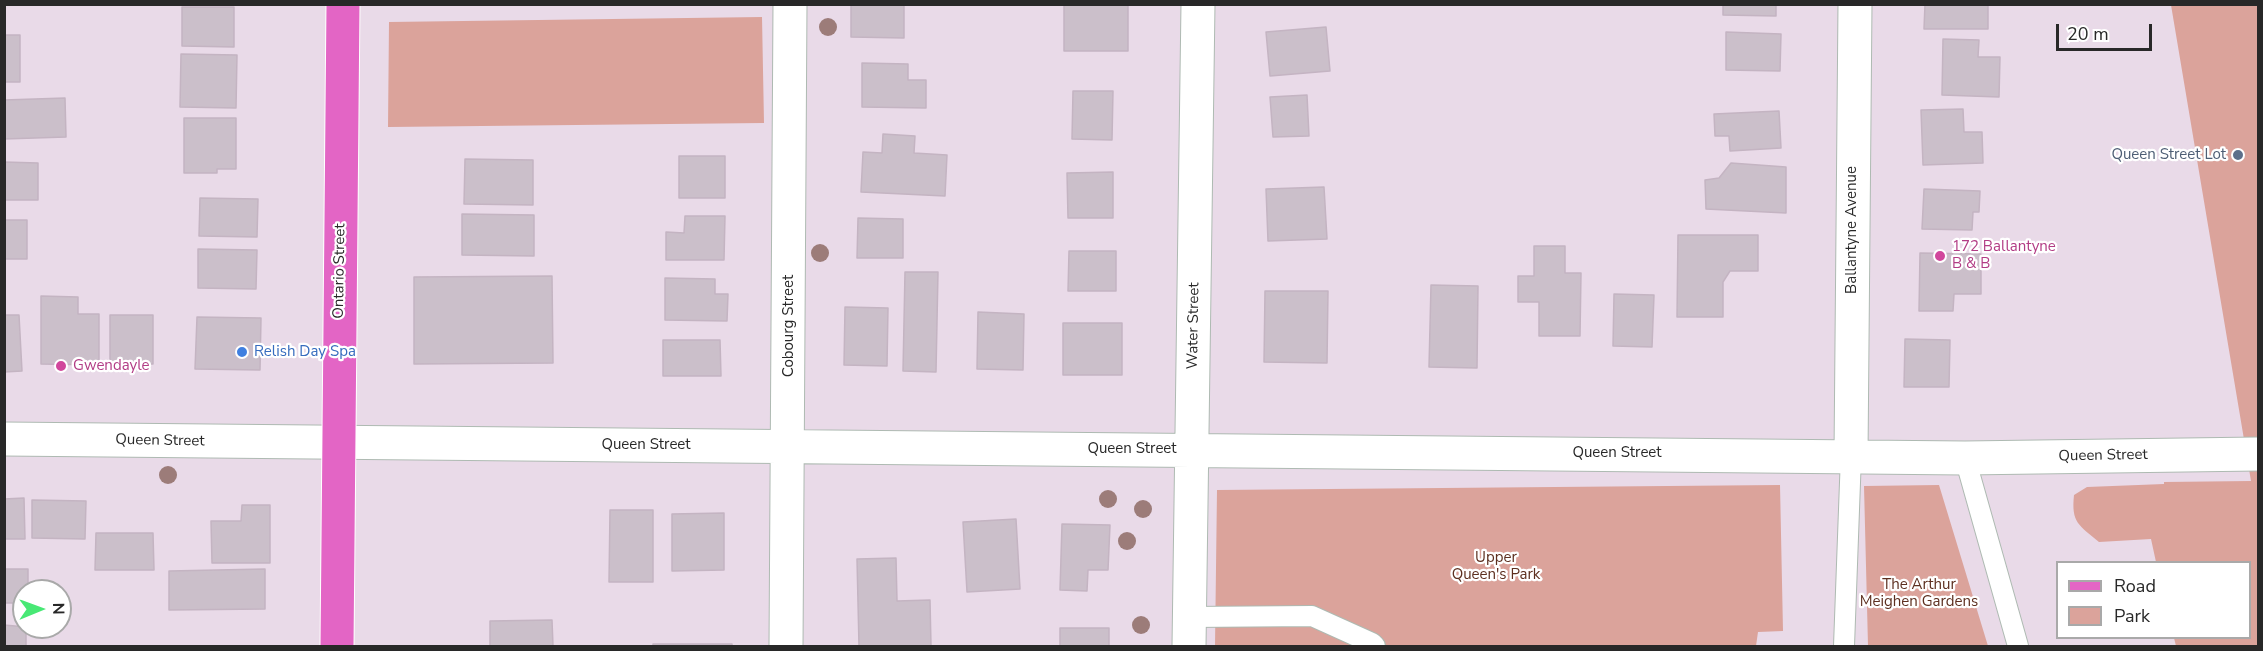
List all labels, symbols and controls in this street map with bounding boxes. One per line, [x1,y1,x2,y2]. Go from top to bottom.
scale bar [2059,12,2155,50]
text: 20 m [2067,22,2109,46]
place label: Queen Street Lot [2111,146,2226,164]
marker: Queen Street Lot [2231,148,2245,162]
street label: Ballantyne Avenue [1843,166,1861,294]
street label: Ontario Street [330,223,350,319]
place label: 172 Ballantyne B & B [1952,238,2056,273]
marker: 172 Ballantyne B & B [1933,249,1947,263]
street label: Cobourg Street [780,275,798,377]
street label: Water Street [1184,282,1204,370]
place label: Relish Day Spa [254,343,356,361]
marker: Relish Day Spa [235,345,249,359]
place label: Gwendayle [73,357,150,375]
marker: Gwendayle [54,359,68,373]
street label: Queen Street [115,431,205,451]
street label: Queen Street [601,436,691,454]
street label: Queen Street [1087,440,1177,458]
street label: Queen Street [1572,444,1662,462]
street label: Queen Street [2058,446,2148,466]
park label: Upper Queen's Park [1452,549,1540,584]
legend [2056,561,2251,639]
text: Road [2114,574,2156,598]
park label: The Arthur Meighen Gardens [1860,576,1978,611]
north arrow [12,579,72,639]
text: N [47,603,69,615]
text: Park [2114,604,2150,628]

